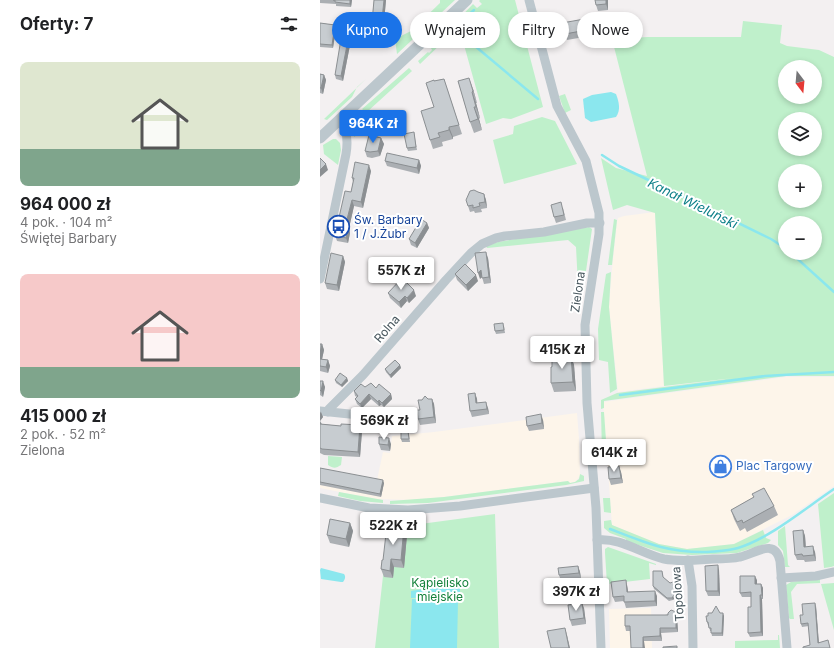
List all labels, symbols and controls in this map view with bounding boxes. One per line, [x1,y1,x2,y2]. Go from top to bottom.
chip: Kupno [332,12,402,48]
chip: Wynajem [410,12,500,48]
chip: Filtry [508,12,569,48]
chip: Nowe [577,12,643,48]
icon: filters [278,13,300,35]
text: Oferty: 7 [20,14,93,34]
north arrow [778,60,822,104]
map controls [778,60,822,260]
icon: home [124,88,196,160]
pin: 964K zł [336,110,410,144]
button: layers [778,112,822,156]
text: 964K zł [348,115,398,131]
button: + [778,164,822,208]
water label: Kanał Wieluński [646,174,741,232]
text: 964 000 zł [20,194,110,214]
place label: Św. Barbary 1 / J.Żubr [354,212,423,241]
text: 4 pok. · 104 m² [20,214,112,230]
bus stop icon: Św. Barbary 1 / J.Żubr [326,214,352,240]
button: − [778,216,822,260]
text: Świętej Barbary [20,230,117,246]
pin: 557K zł [364,257,438,291]
text: 557K zł [377,262,425,278]
street label: Zielona [567,270,588,313]
icon: home [124,300,196,372]
street label: Rolna [371,312,403,345]
pin: 415K zł [525,336,599,370]
text: 415K zł [539,341,585,357]
text: 415 000 zł [20,406,106,426]
pin: 569K zł [347,407,421,441]
text: 569K zł [360,412,408,428]
text: 2 pok. · 52 m² [20,426,106,442]
pin: 614K zł [577,439,651,473]
text: Zielona [20,442,65,458]
text: 614K zł [591,444,637,460]
shop icon: Plac Targowy [708,453,734,479]
place label: Plac Targowy [736,458,813,473]
pin: 522K zł [356,512,430,546]
text: 522K zł [369,517,417,533]
street label: Topolowa [668,566,687,622]
park label: Kąpielisko miejskie [411,575,469,604]
pin: 397K zł [539,578,613,612]
text: 397K zł [552,583,600,599]

